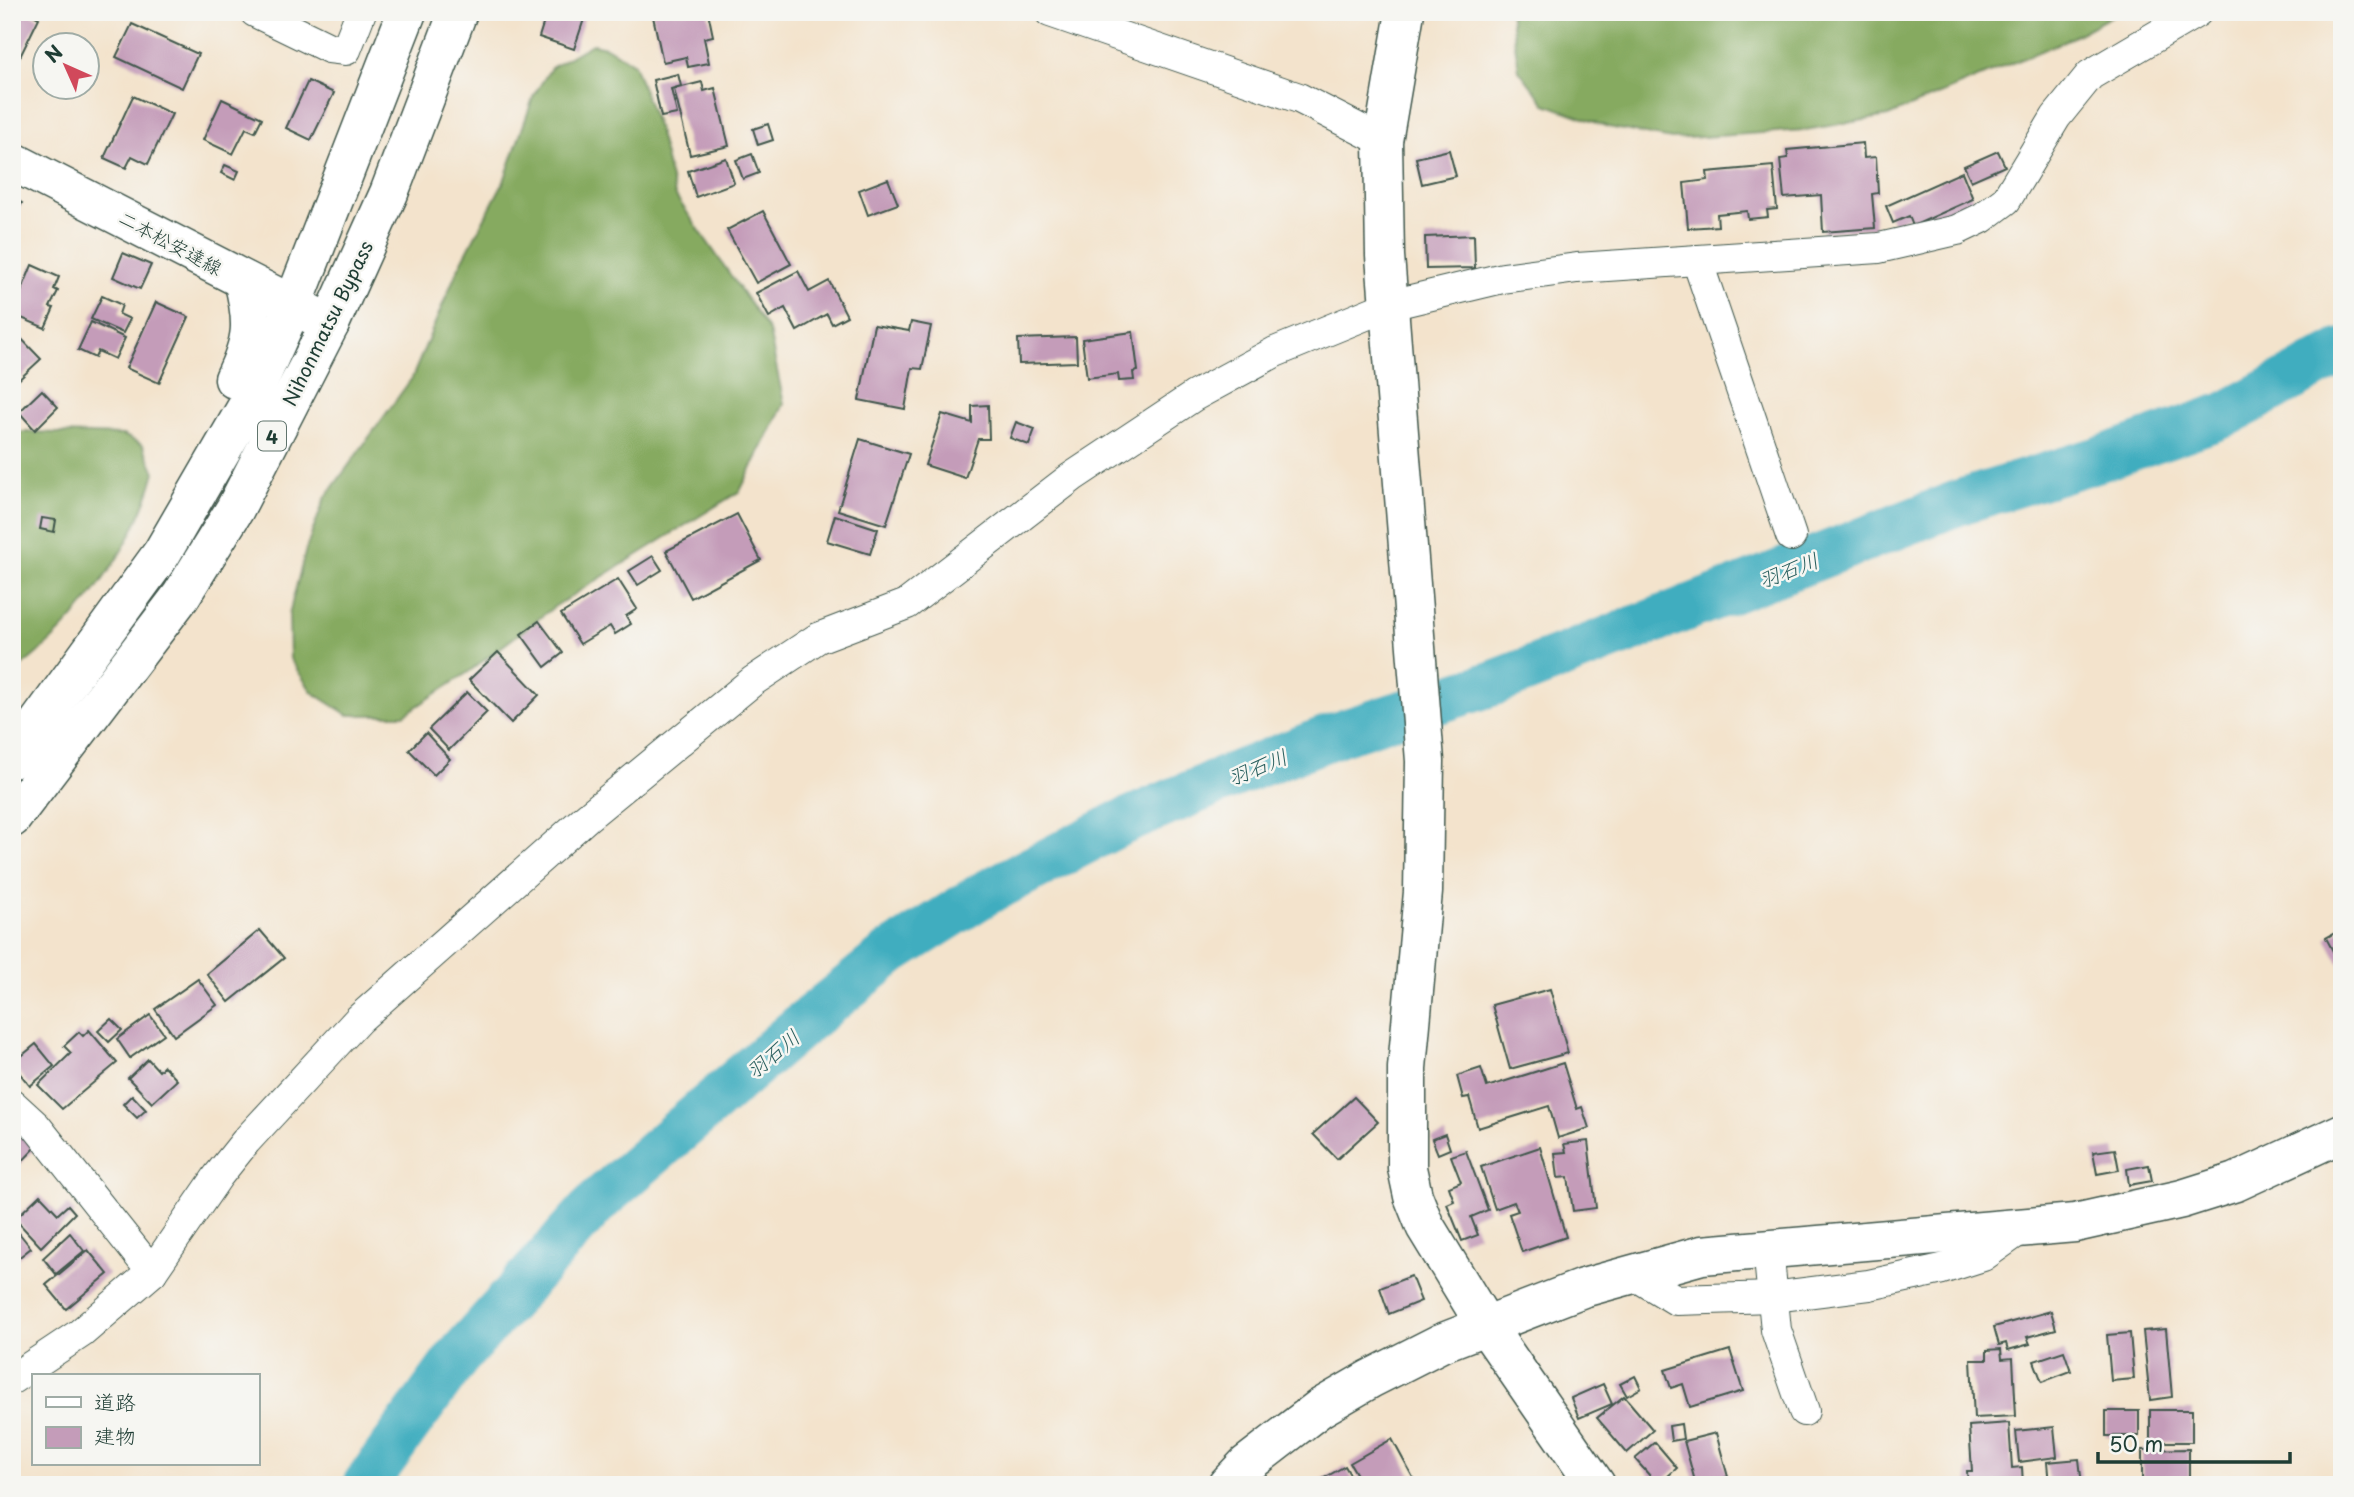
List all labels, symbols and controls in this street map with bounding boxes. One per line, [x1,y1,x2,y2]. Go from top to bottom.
north arrow [32,32,102,102]
text: N [38,38,68,68]
street label: 二本松安達線 [114,203,228,281]
street label: Nihonmatsu Bypass [275,236,379,410]
road number: 4 [258,422,286,450]
water label: 羽石川 [1753,543,1823,595]
water label: 羽石川 [1222,739,1292,793]
water label: 羽石川 [738,1020,806,1086]
legend [32,1374,259,1466]
text: 道路 [94,1385,136,1417]
text: 建物 [94,1419,136,1451]
scale bar [2098,1420,2291,1464]
text: 50 m [2109,1427,2163,1459]

